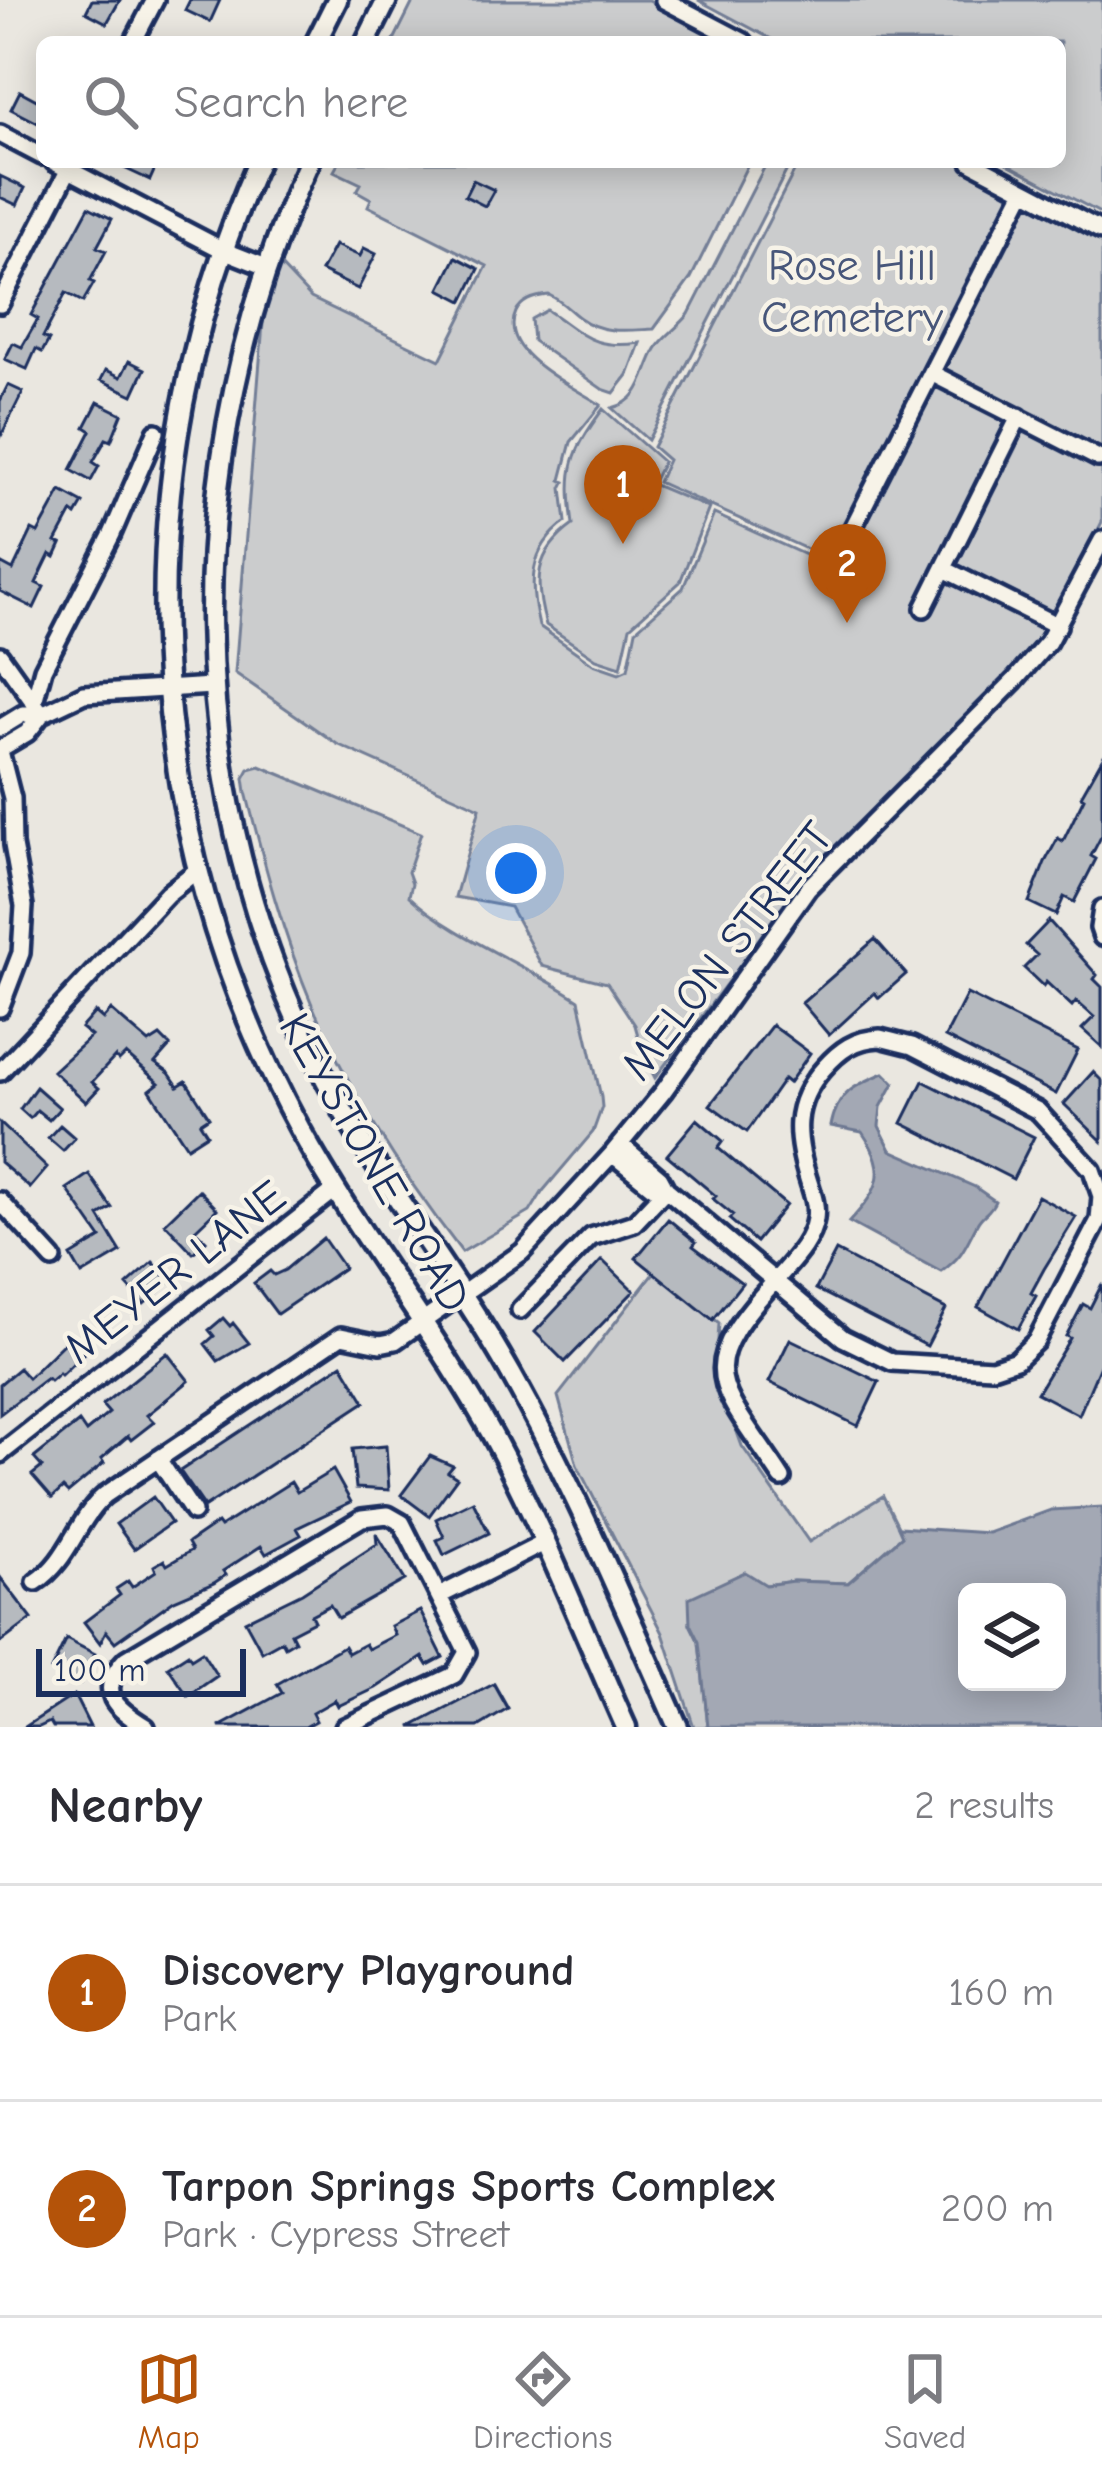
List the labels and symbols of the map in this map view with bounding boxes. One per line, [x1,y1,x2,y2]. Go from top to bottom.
park label: Rose Hill Cemetery [761,239,944,343]
pin: 1 [584,445,662,544]
pin: 2 [808,524,886,623]
street label: MELON STREET [610,811,844,1090]
your location [486,843,546,903]
street label: KEYSTONE ROAD [269,1004,482,1321]
street label: MEYER LANE [54,1169,295,1374]
scale bar [36,1643,246,1696]

